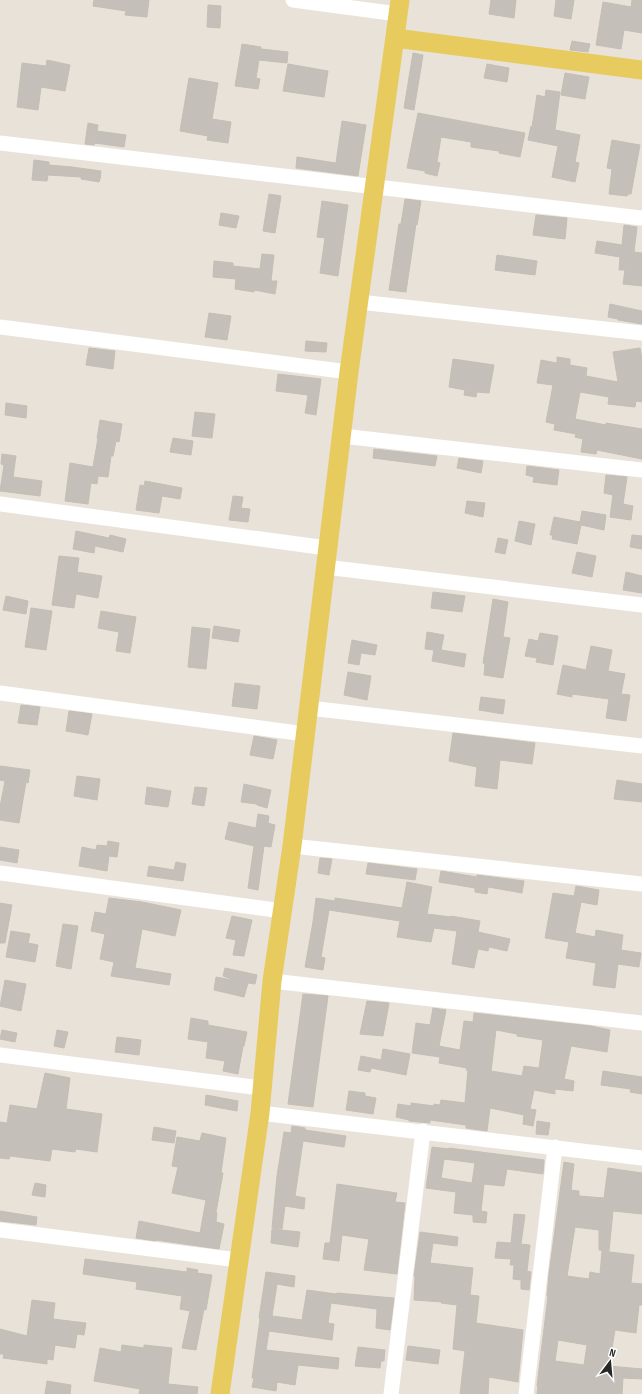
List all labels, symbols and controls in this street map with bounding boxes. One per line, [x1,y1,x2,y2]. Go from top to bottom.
north arrow [590,1342,630,1382]
text: N [608,1346,617,1360]

